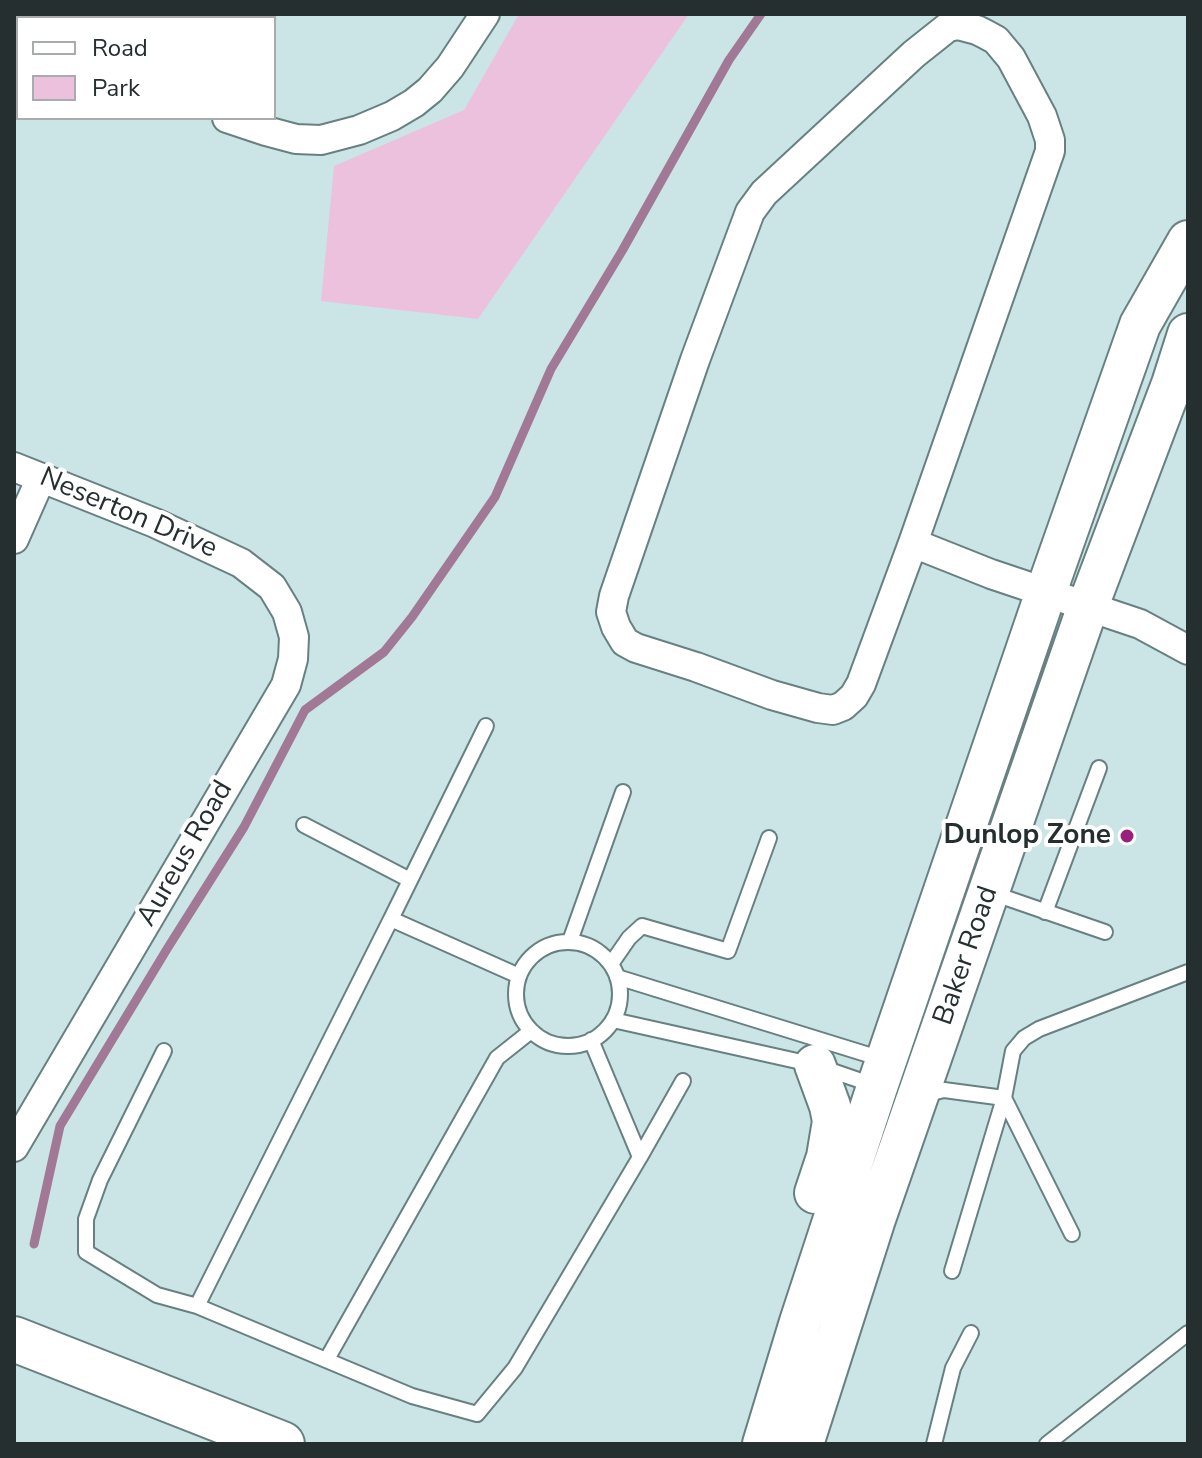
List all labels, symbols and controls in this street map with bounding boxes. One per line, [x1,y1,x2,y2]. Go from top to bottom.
legend [16,16,276,120]
text: Road [92,32,148,64]
text: Park [92,72,140,104]
street label: Neserton Drive [34,462,222,566]
street label: Aureus Road [131,775,241,933]
place label: Dunlop Zone [944,819,1111,853]
marker: Dunlop Zone [1118,827,1136,845]
street label: Baker Road [928,882,1006,1030]

